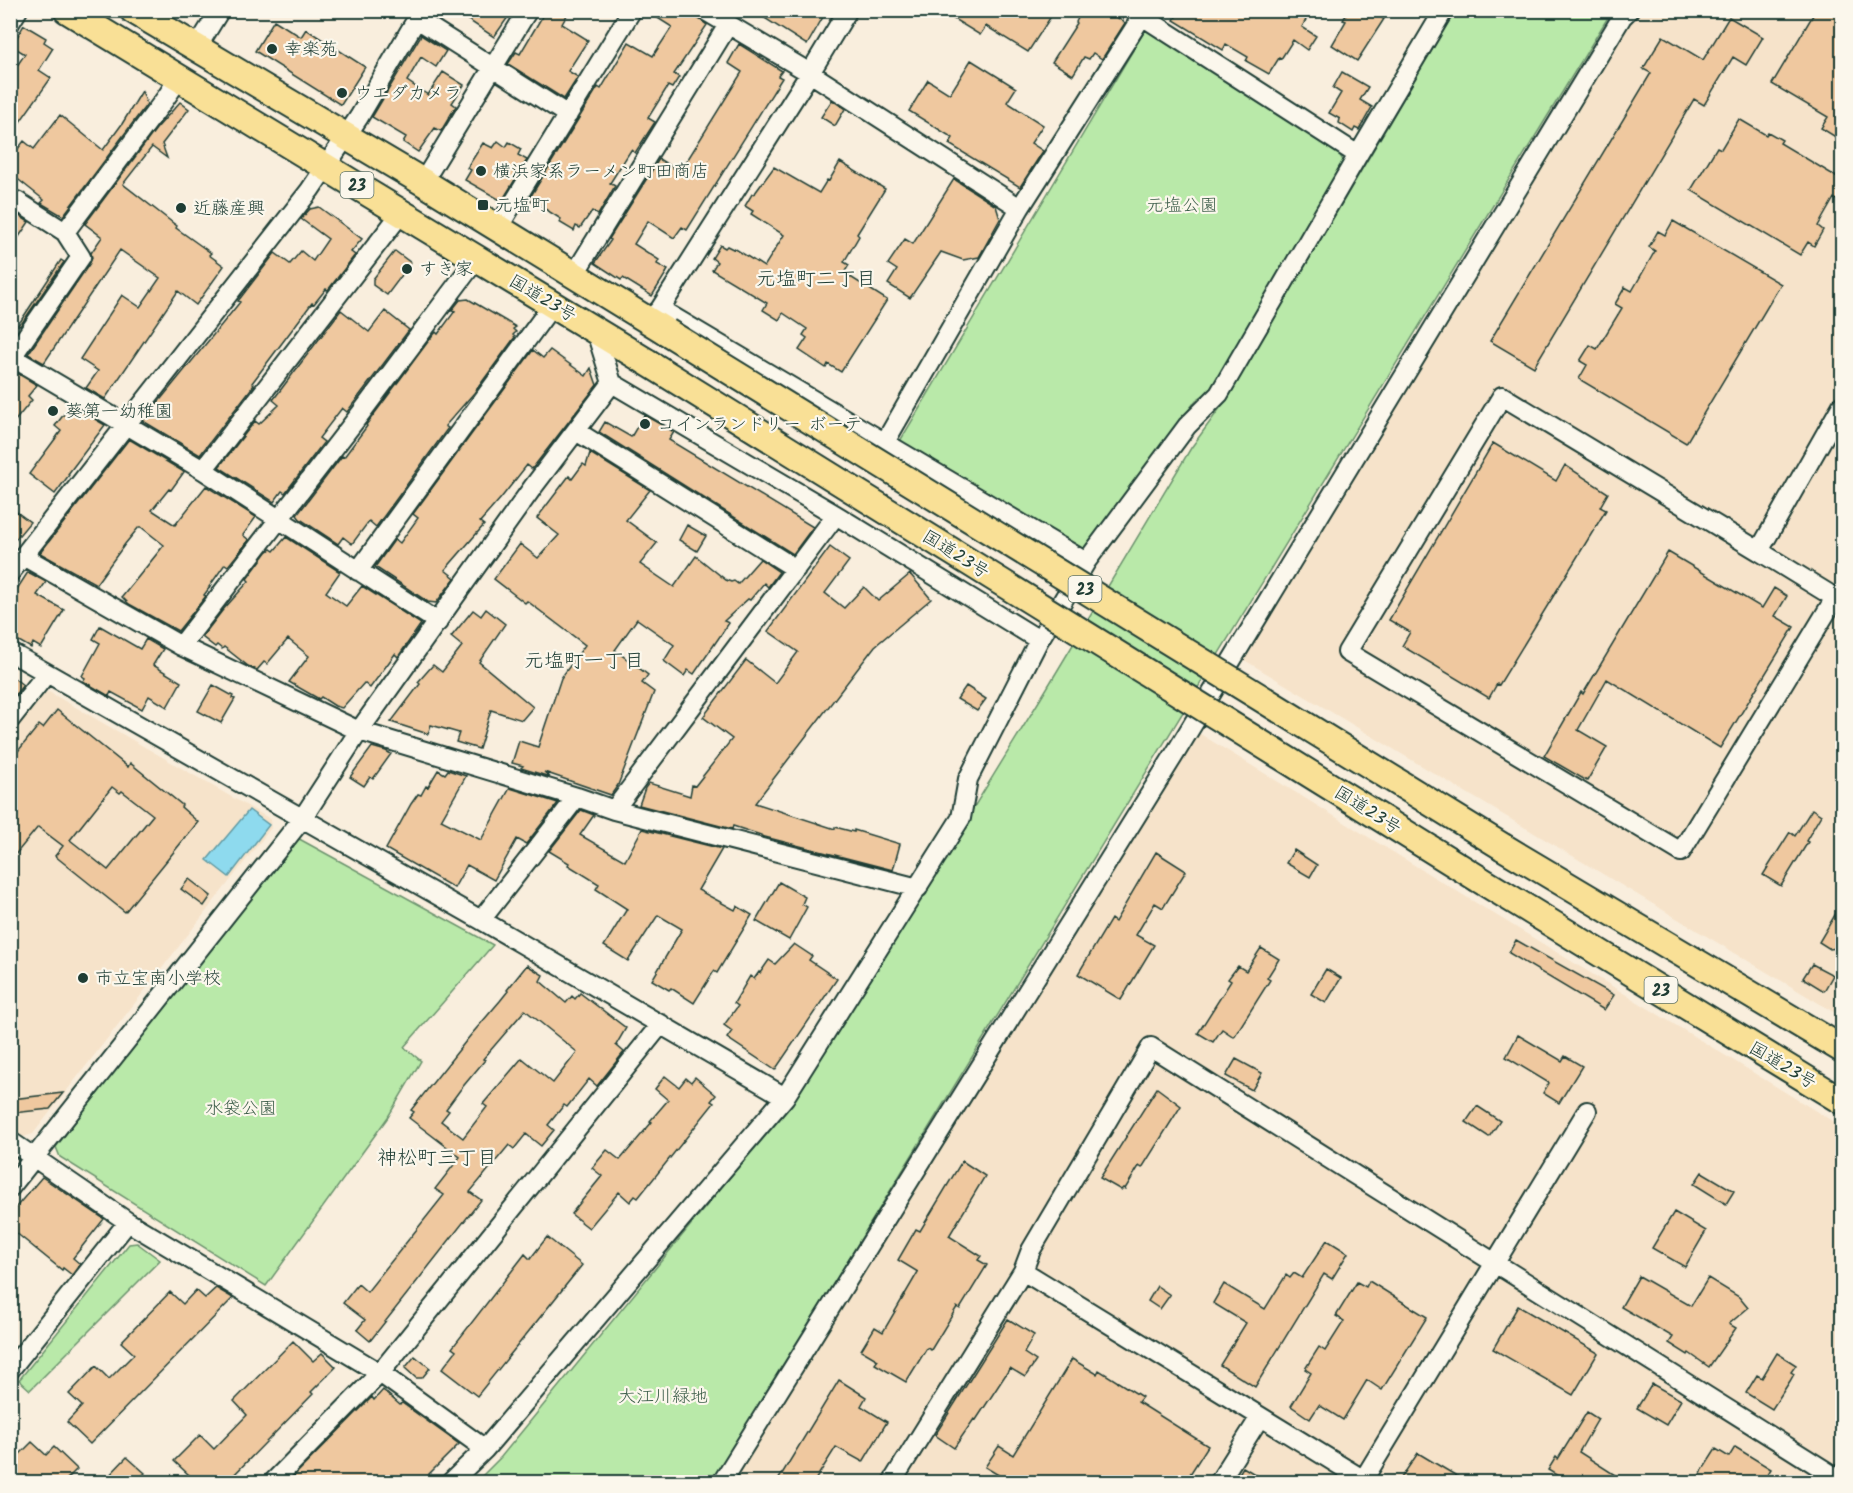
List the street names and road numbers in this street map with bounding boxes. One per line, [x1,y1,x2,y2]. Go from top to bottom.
road number: 23 [340,172,374,198]
street label: 国道23号 [503,268,582,331]
street label: 国道23号 [916,523,995,587]
road number: 23 [1068,576,1102,602]
street label: 国道23号 [1328,779,1407,843]
road number: 23 [1644,977,1678,1003]
street label: 国道23号 [1743,1035,1822,1098]

